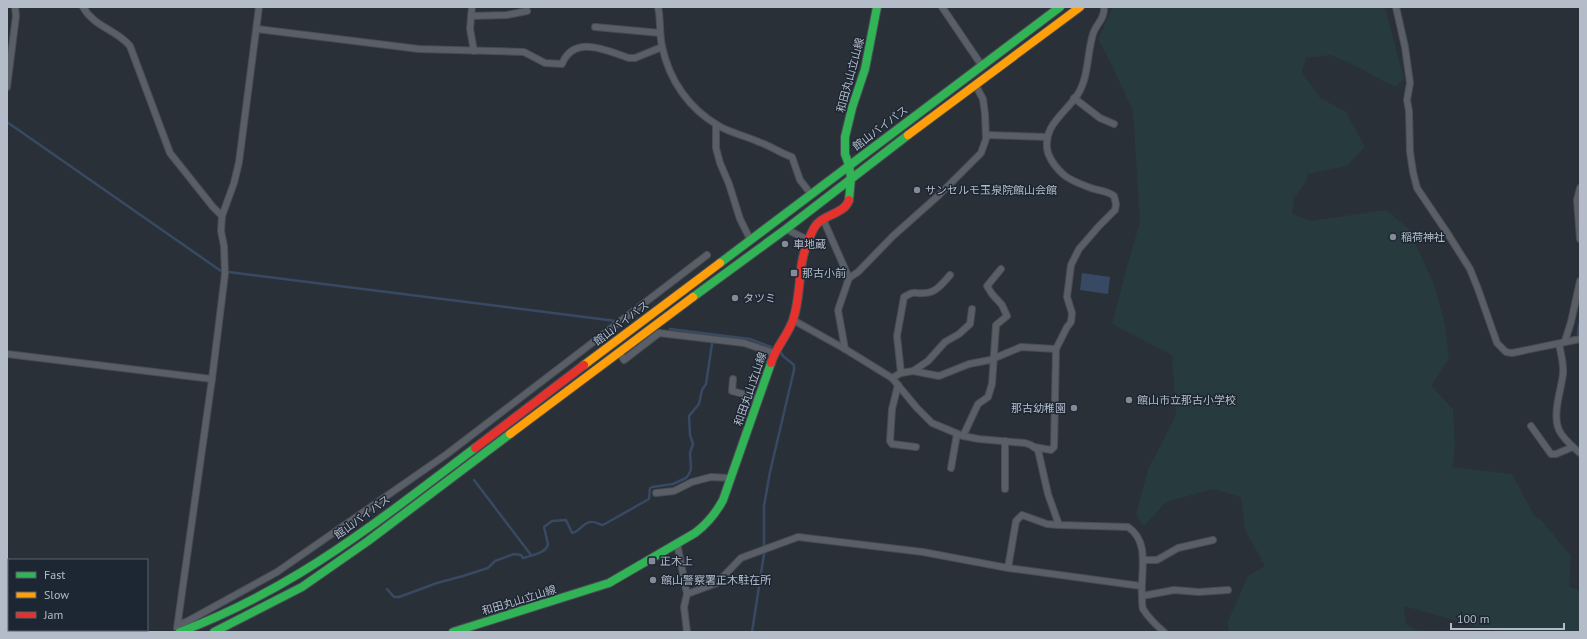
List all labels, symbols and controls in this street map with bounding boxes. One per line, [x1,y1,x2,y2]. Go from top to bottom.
street label: 和田丸山立山線 [833,36,867,114]
street label: 館山バイパス [850,103,910,153]
place label: サンセルモ玉泉院館山会館 [925,183,1057,197]
marker: サンセルモ玉泉院館山会館 [912,185,922,195]
place label: 稲荷神社 [1401,230,1445,244]
marker: 稲荷神社 [1388,232,1398,242]
place label: 車地蔵 [793,237,826,251]
marker: 車地蔵 [780,239,790,249]
place label: 那古小前 [802,266,846,280]
marker: 那古小前 [789,268,799,278]
place label: タツミ [743,291,776,305]
marker: タツミ [730,293,740,303]
street label: 館山バイパス [591,298,651,348]
street label: 和田丸山立山線 [731,350,769,428]
place label: 館山市立那古小学校 [1137,393,1236,407]
marker: 館山市立那古小学校 [1124,395,1134,405]
place label: 那古幼稚園 [1011,401,1066,415]
marker: 那古幼稚園 [1069,403,1079,413]
street label: 館山バイパス [331,492,393,542]
place label: 正木上 [660,554,693,568]
marker: 正木上 [647,556,657,566]
legend [8,559,148,631]
text: Fast [44,567,65,582]
place label: 館山警察署正木駐在所 [661,573,772,587]
marker: 館山警察署正木駐在所 [648,575,658,585]
street label: 和田丸山立山線 [480,582,558,618]
text: Slow [44,587,69,602]
scale bar [1451,605,1564,631]
text: Jam [43,607,63,622]
text: 100 m [1457,611,1490,626]

